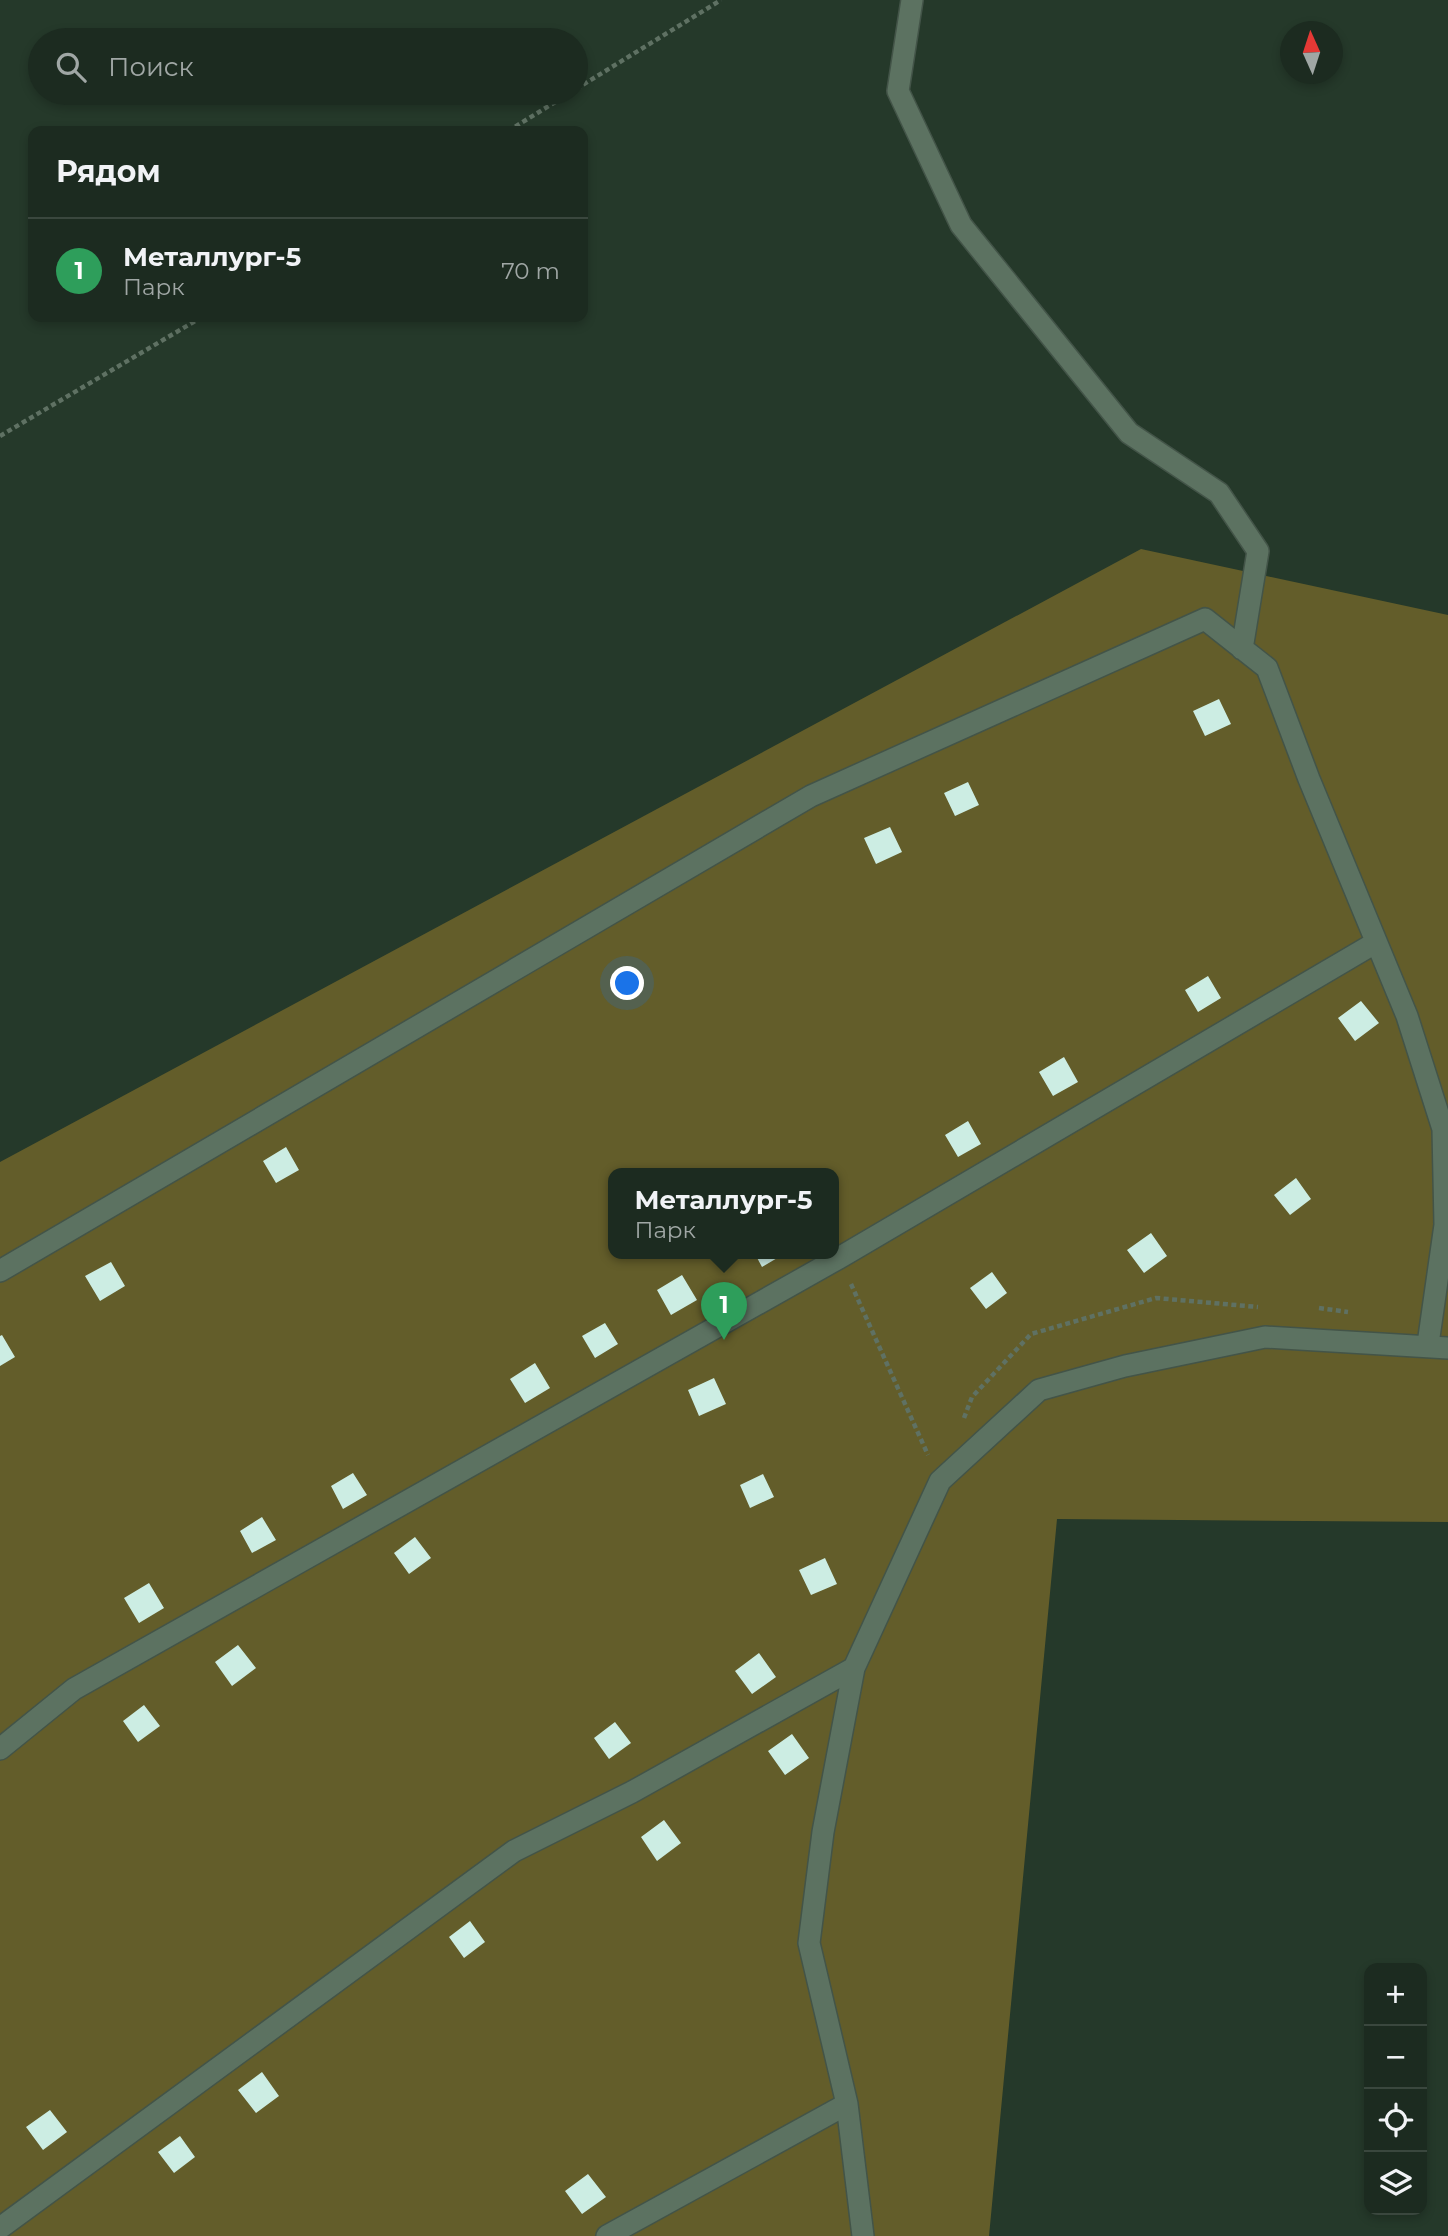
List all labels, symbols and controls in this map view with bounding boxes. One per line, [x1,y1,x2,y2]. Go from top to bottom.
north arrow [1280,21,1343,84]
search box [28,28,588,105]
icon: search [52,48,90,86]
text: Поиск [108,51,194,83]
text: Рядом [56,153,161,190]
text: Металлург-5 [123,241,301,273]
text: 1 [74,257,84,285]
text: 70 m [501,257,560,285]
text: Парк [123,273,185,301]
your location [610,966,644,1000]
popup [608,1168,839,1259]
text: Металлург-5 [634,1184,813,1216]
text: Парк [634,1216,696,1244]
pin: 1 [701,1282,747,1340]
map controls [1364,1963,1427,2215]
button: + [1364,1963,1427,2026]
button: − [1364,2026,1427,2089]
button: locate [1364,2089,1427,2152]
button: layers [1364,2152,1427,2215]

